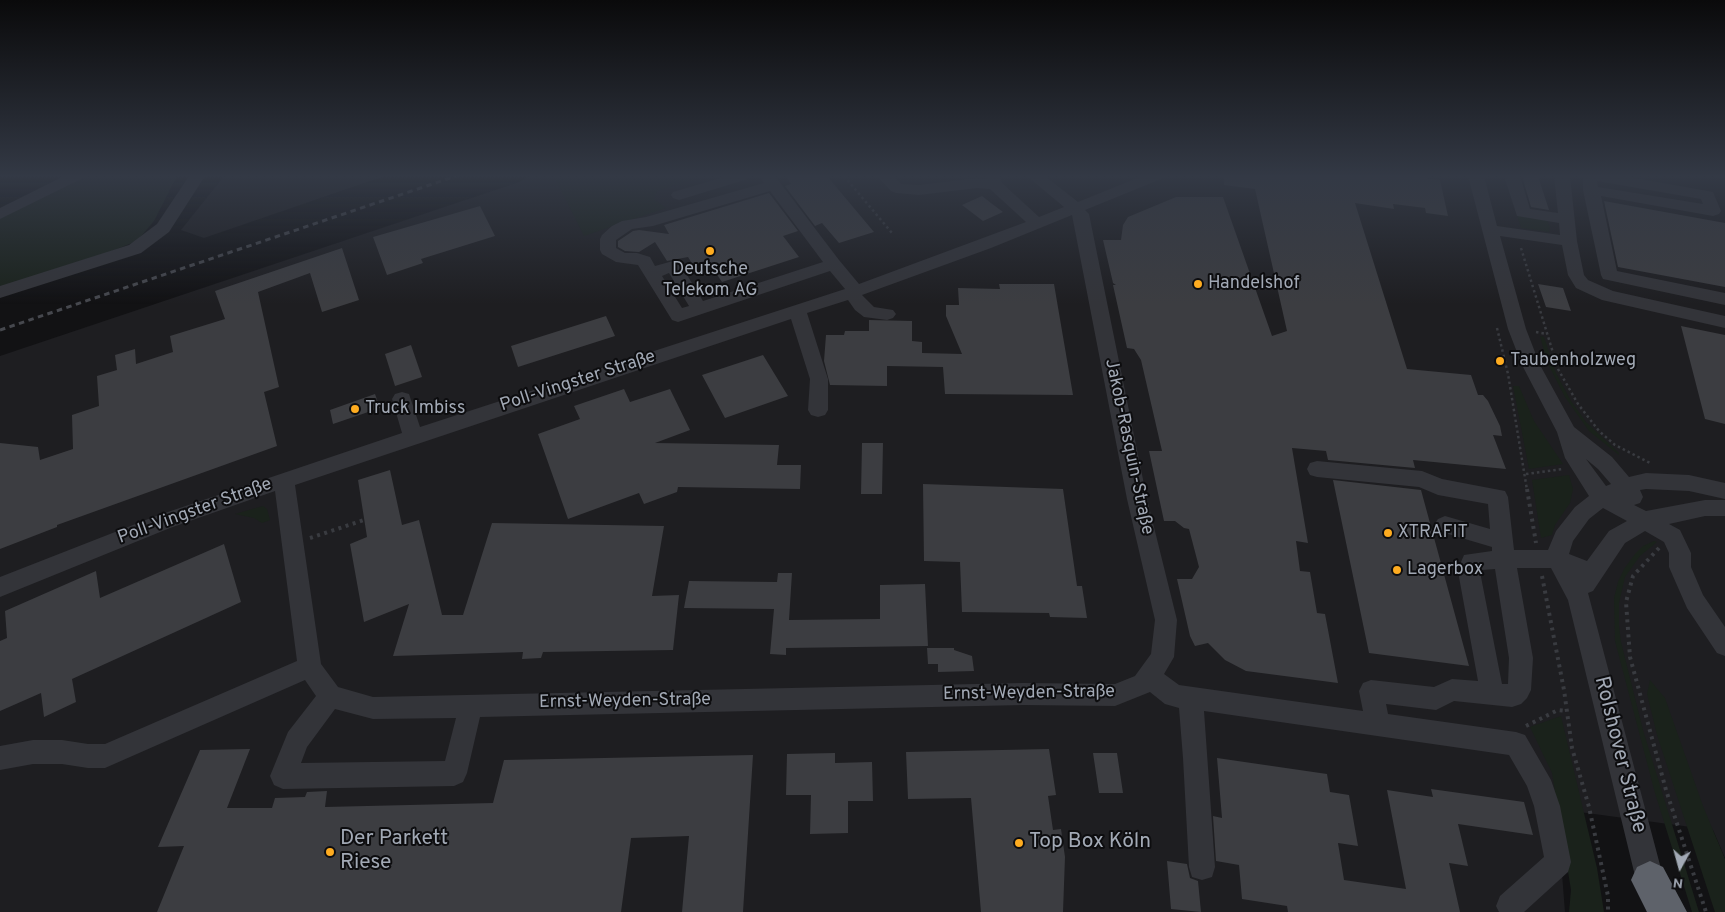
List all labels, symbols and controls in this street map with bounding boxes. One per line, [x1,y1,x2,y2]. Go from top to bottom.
marker: Deutsche Telekom AG [704,245,716,257]
place label: Deutsche Telekom AG [662,259,758,302]
place label: Handelshof [1208,273,1299,295]
marker: Handelshof [1192,278,1204,290]
street label: Poll-Vingster Straße [497,347,659,417]
place label: Taubenholzweg [1510,350,1636,372]
marker: Taubenholzweg [1494,355,1506,367]
street label: Jakob-Rasquin-Straße [1099,357,1157,537]
place label: Truck Imbiss [365,398,465,420]
marker: Truck Imbiss [349,403,361,415]
street label: Poll-Vingster Straße [115,474,275,550]
place label: XTRAFIT [1398,522,1468,544]
marker: XTRAFIT [1382,527,1394,539]
place label: Lagerbox [1407,559,1483,581]
marker: Lagerbox [1391,564,1403,576]
street label: Rolshover Straße [1587,674,1651,836]
street label: Ernst-Weyden-Straße [943,682,1115,706]
street label: Ernst-Weyden-Straße [539,690,711,714]
place label: Der Parkett Riese [340,827,448,877]
place label: Top Box Köln [1029,830,1151,856]
marker: Top Box Köln [1013,837,1025,849]
north arrow [1655,842,1705,892]
marker: Der Parkett Riese [324,846,336,858]
text: N [1672,873,1684,891]

